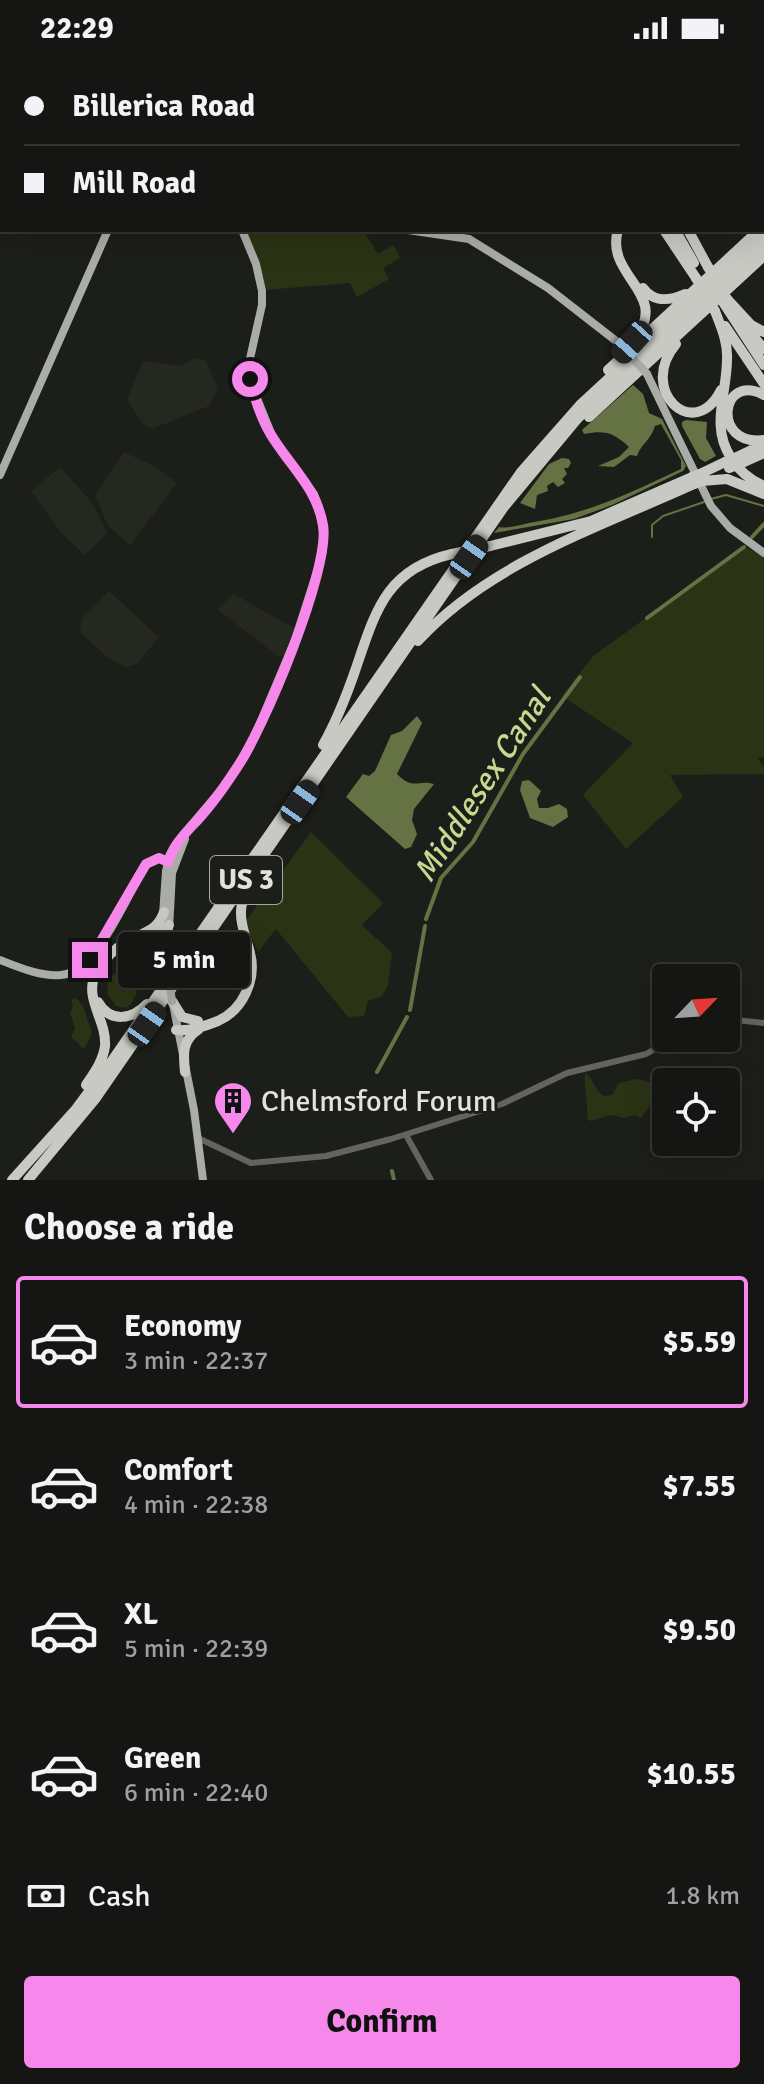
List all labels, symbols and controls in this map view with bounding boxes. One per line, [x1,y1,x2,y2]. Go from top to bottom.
text: 22:29 [40,10,114,47]
text: Billerica Road [72,88,255,125]
text: Mill Road [72,165,196,202]
car [607,316,657,368]
route start [232,361,268,397]
car [445,530,493,584]
water label: Middlesex Canal [405,678,561,889]
car [276,775,324,829]
road number: US 3 [210,856,282,904]
callout: 5 min [118,932,250,988]
route end [72,942,108,978]
text: 5 min [153,944,215,976]
north arrow [652,964,740,1052]
map controls [652,964,740,1156]
car [123,997,171,1051]
button: locate [652,1068,740,1156]
building icon: Chelmsford Forum [212,1080,254,1135]
place label: Chelmsford Forum [261,1083,497,1120]
text: Choose a ride [24,1205,234,1250]
icon: car [28,1306,100,1378]
text: Economy [124,1308,241,1345]
text: $5.59 [663,1324,736,1361]
text: 3 min · 22:37 [124,1345,268,1377]
icon: car [28,1450,100,1522]
text: Comfort [124,1452,233,1489]
text: $7.55 [663,1468,736,1505]
text: 4 min · 22:38 [124,1489,268,1521]
icon: car [28,1594,100,1666]
text: XL [124,1596,158,1633]
text: $9.50 [663,1612,736,1649]
text: 5 min · 22:39 [124,1633,268,1665]
icon: car [28,1738,100,1810]
text: Green [124,1740,201,1777]
text: $10.55 [646,1756,736,1793]
text: 6 min · 22:40 [124,1777,268,1809]
icon: cash [24,1874,68,1918]
text: Cash [88,1878,151,1915]
text: 1.8 km [666,1880,740,1912]
button: Confirm [24,1976,740,2068]

